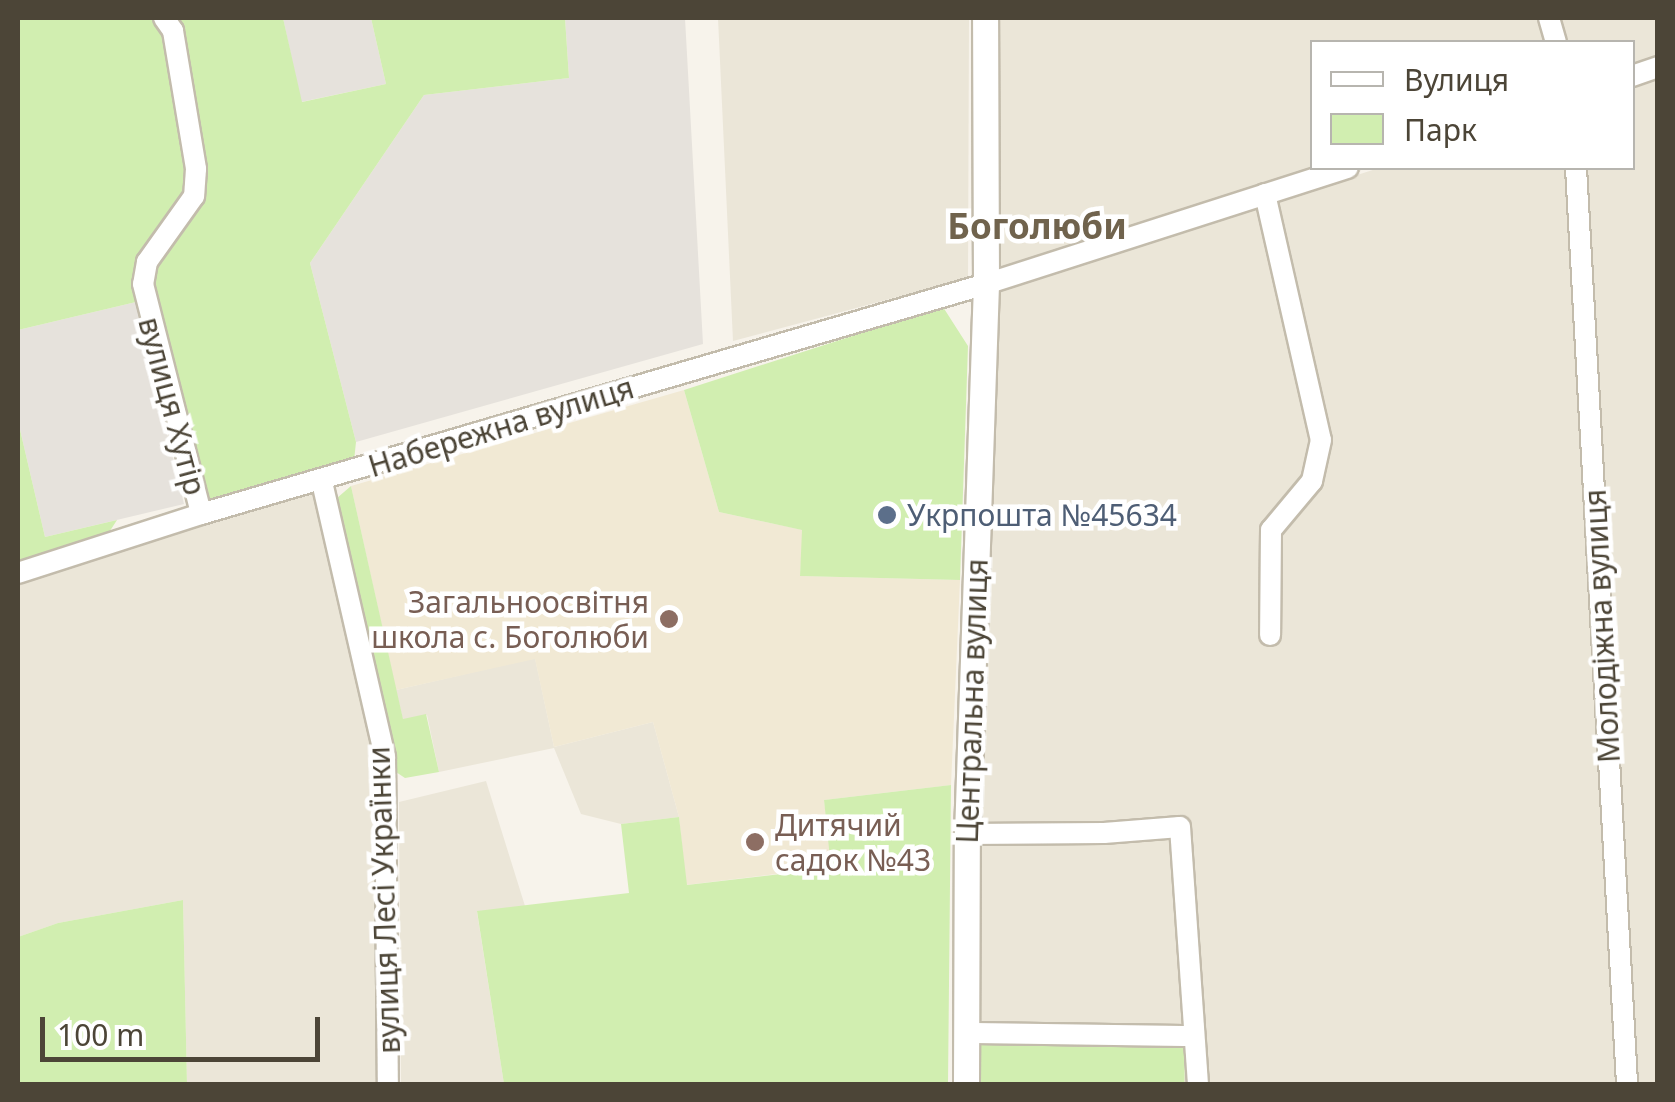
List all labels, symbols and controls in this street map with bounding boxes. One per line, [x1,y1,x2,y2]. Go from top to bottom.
legend [1310,40,1635,170]
text: Вулиця [1404,59,1509,100]
text: Парк [1404,109,1477,150]
district label: Боголюби [947,205,1127,247]
street label: вулиця Хутір [131,313,213,499]
street label: Набережна вулиця [364,370,638,484]
street label: Молодіжна вулиця [1577,488,1627,764]
place label: Укрпошта №45634 [907,497,1177,533]
marker: Укрпошта №45634 [876,504,898,526]
street label: Центральна вулиця [949,558,995,844]
place label: Загальноосвітня школа с. Боголюби [371,584,649,654]
marker: Загальноосвітня школа с. Боголюби [658,608,680,630]
street label: вулиця Лесі Українки [361,746,407,1054]
place label: Дитячий садок №43 [775,807,931,878]
marker: Дитячий садок №43 [744,831,766,853]
scale bar [45,997,325,1059]
text: 100 m [57,1014,144,1055]

